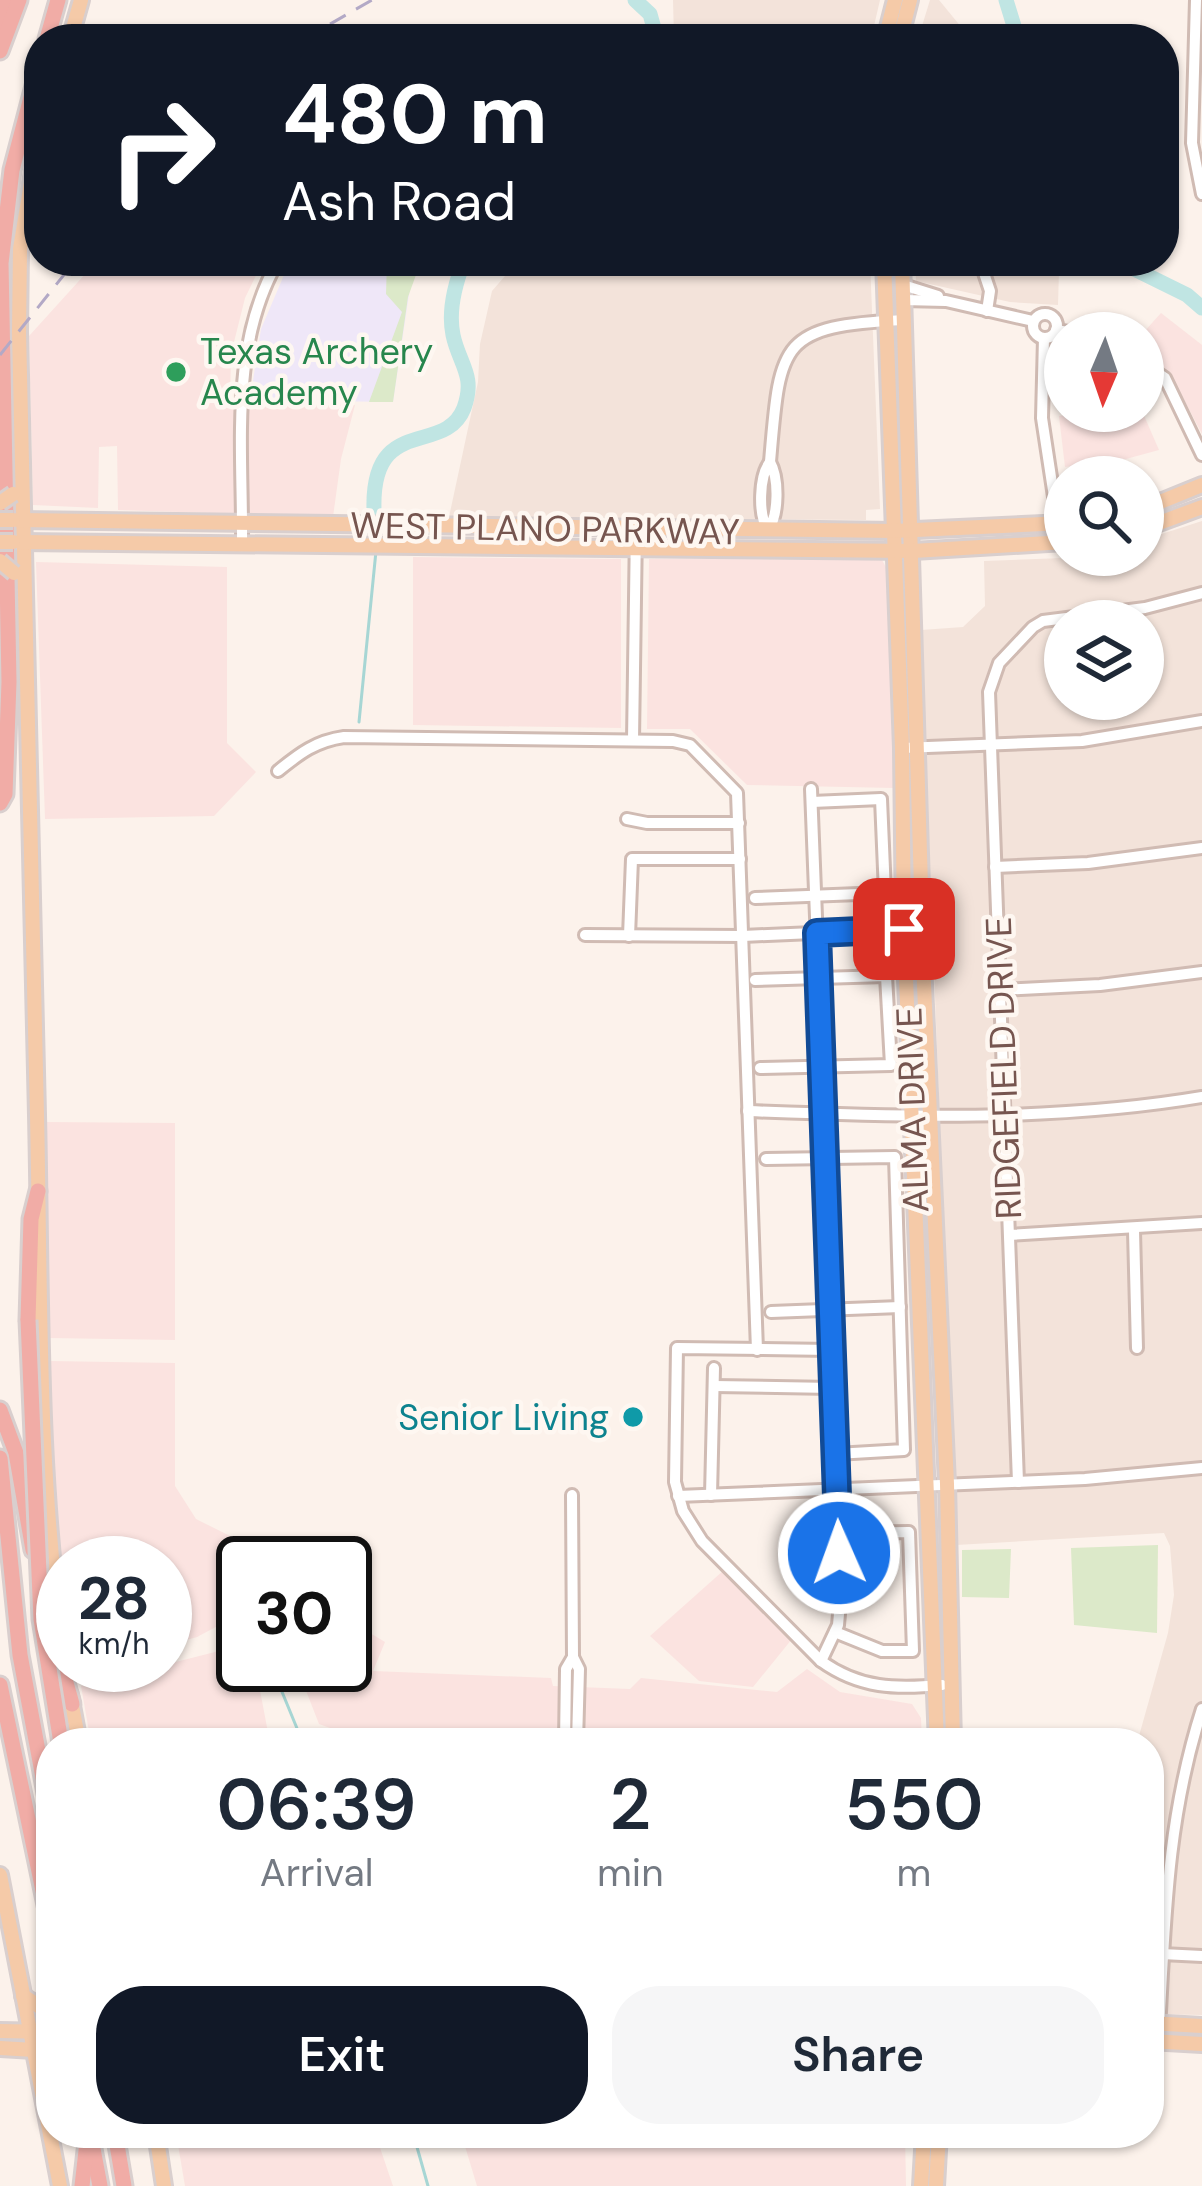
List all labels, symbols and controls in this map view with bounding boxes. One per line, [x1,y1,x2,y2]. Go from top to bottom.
text: 480 m [282,60,548,169]
icon: right [84,72,240,228]
text: Ash Road [282,166,516,237]
north arrow [1044,312,1164,432]
map controls [1044,312,1164,720]
place label: Texas Archery Academy [200,328,433,416]
marker: Texas Archery Academy [163,359,189,385]
button: search [1044,456,1164,576]
street label: WEST PLANO PARKWAY [350,502,740,555]
button: layers [1044,600,1164,720]
pin [853,878,955,980]
icon: arrive [871,896,937,962]
street label: RIDGEFIELD DRIVE [975,916,1032,1220]
street label: ALMA DRIVE [885,1006,940,1214]
place label: Senior Living [398,1394,609,1441]
marker: Senior Living [620,1404,646,1430]
position arrow [776,1490,902,1616]
speed limit sign: 30 [216,1536,372,1692]
text: 28 [78,1559,150,1638]
text: km/h [79,1624,149,1663]
text: 06:39 [217,1758,417,1851]
text: 2 [610,1758,651,1851]
text: 550 [844,1758,983,1851]
text: Arrival [260,1847,373,1898]
text: min [597,1847,664,1898]
text: m [896,1847,931,1898]
button: Exit [96,1986,588,2124]
button: Share [612,1986,1104,2124]

